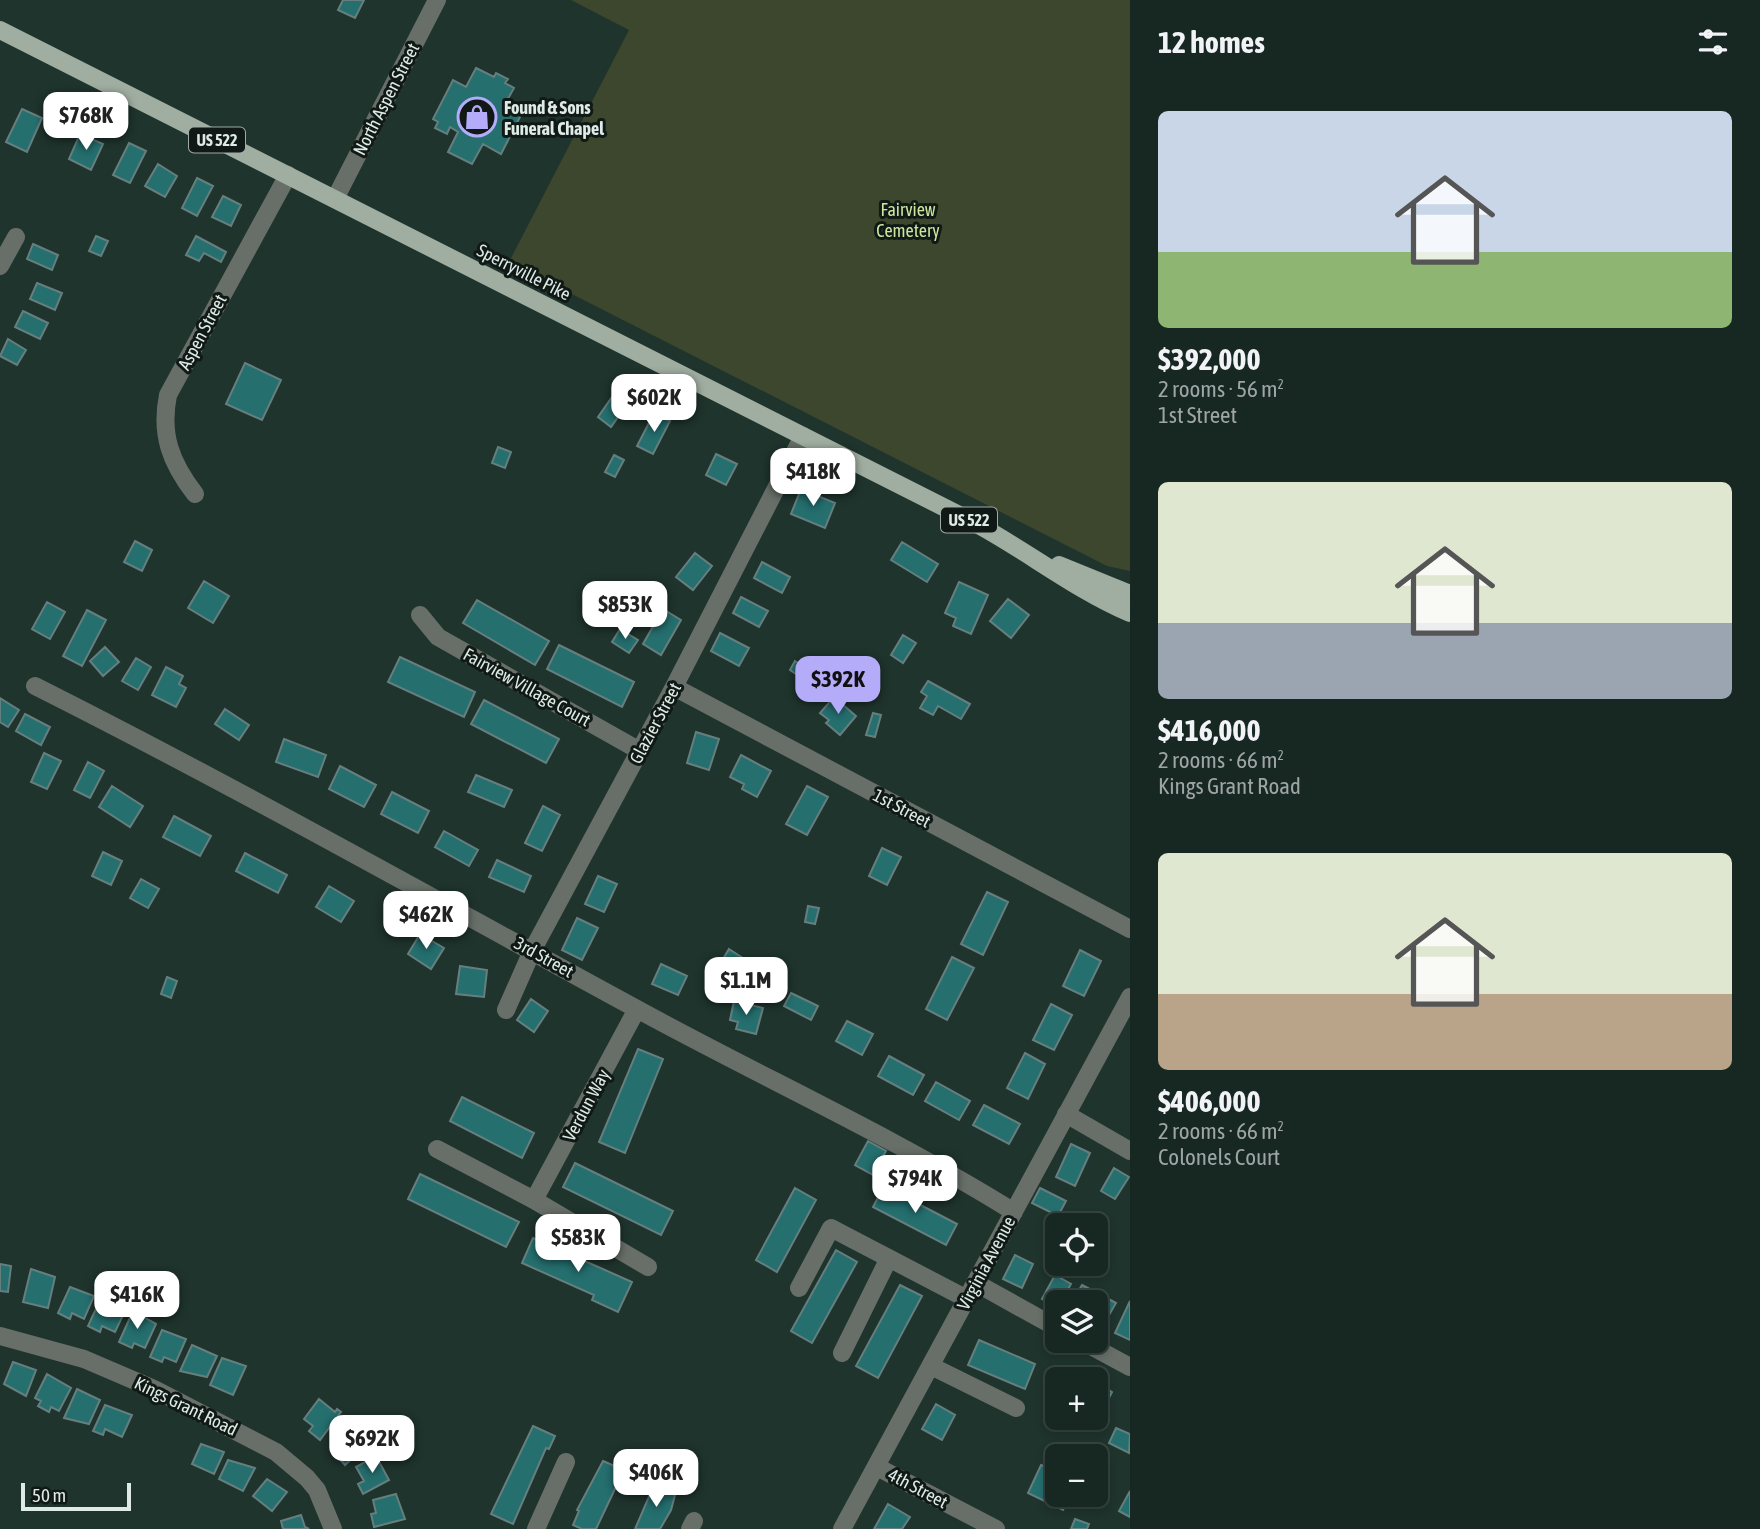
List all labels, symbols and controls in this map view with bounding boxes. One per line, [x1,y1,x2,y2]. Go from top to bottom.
icon: filters [1694,23,1732,61]
text: 12 homes [1158,25,1265,59]
street label: North Aspen Street [349,39,423,159]
pin: $768K [37,92,135,152]
shop icon: Found & Sons Funeral Chapel [456,96,498,138]
place label: Found & Sons Funeral Chapel [504,97,604,139]
text: $768K [59,102,113,128]
road number: US 522 [189,128,245,152]
icon: home [1382,157,1508,283]
park label: Fairview Cemetery [876,199,940,241]
street label: Sperryville Pike [474,239,574,305]
street label: Aspen Street [173,291,231,373]
text: $392,000 [1158,342,1261,376]
pin: $602K [605,374,703,434]
text: 2 rooms · 56 m² [1158,376,1284,402]
text: $602K [627,384,681,410]
text: 1st Street [1158,402,1237,428]
pin: $418K [764,448,862,508]
text: $418K [786,458,840,484]
road number: US 522 [941,508,997,533]
icon: home [1382,528,1508,654]
pin: $853K [576,582,674,641]
text: $853K [598,591,652,617]
street label: Fairview Village Court [460,643,594,731]
pin: $392K [789,656,887,716]
text: $392K [811,666,865,692]
street label: Glazier Street [625,679,685,767]
text: $416,000 [1158,713,1261,747]
text: 2 rooms · 66 m² [1158,747,1284,773]
text: Kings Grant Road [1158,773,1301,799]
street label: 1st Street [870,784,934,832]
pin: $462K [377,892,475,951]
icon: home [1382,899,1508,1025]
text: $462K [399,901,453,927]
street label: 3rd Street [511,932,577,982]
pin: $1.1M [697,958,795,1017]
text: $1.1M [721,967,771,993]
street label: Verdun Way [558,1065,614,1145]
text: $406,000 [1158,1084,1261,1118]
text: 2 rooms · 66 m² [1158,1118,1284,1144]
text: Colonels Court [1158,1144,1280,1170]
pin: $794K [866,1156,964,1215]
text: $794K [888,1165,942,1191]
street label: Virginia Avenue [953,1213,1019,1313]
map controls [1045,1213,1108,1507]
button: locate [1045,1213,1108,1276]
pin: $583K [529,1214,627,1274]
text: $583K [551,1224,605,1250]
pin: $416K [88,1272,186,1331]
text: $416K [110,1281,164,1307]
button: layers [1045,1290,1108,1353]
button: + [1045,1367,1108,1430]
street label: Kings Grant Road [131,1372,241,1440]
pin: $692K [323,1416,421,1475]
text: $692K [345,1425,399,1451]
button: − [1045,1444,1108,1507]
pin: $406K [607,1450,705,1509]
text: $406K [629,1459,683,1485]
street label: 4th Street [885,1464,951,1512]
scale bar [21,1480,131,1512]
text: 50 m [32,1484,66,1506]

